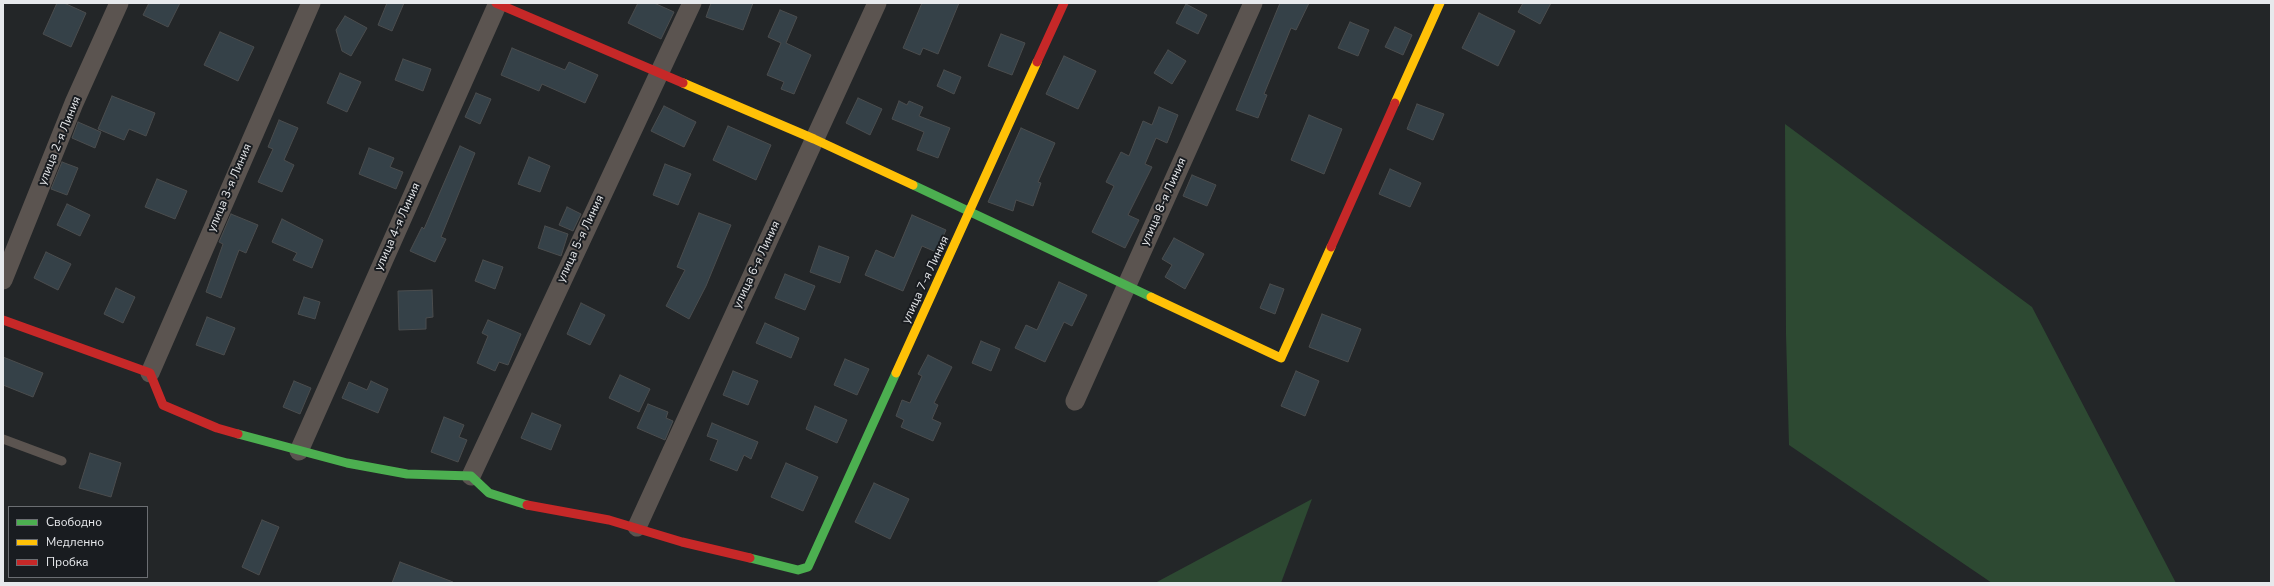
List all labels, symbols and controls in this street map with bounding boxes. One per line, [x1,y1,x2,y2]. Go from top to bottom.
street label: улица 2-я Линия [36,94,84,188]
street label: улица 3-я Линия [205,142,255,234]
street label: улица 8-я Линия [1138,156,1190,248]
street label: улица 4-я Линия [372,181,424,273]
street label: улица 5-я Линия [554,193,608,285]
street label: улица 6-я Линия [730,219,784,311]
street label: улица 7-я Линия [899,234,953,326]
legend [8,506,148,578]
text: Свободно [46,514,102,530]
text: Медленно [46,534,104,550]
text: Пробка [46,554,89,570]

